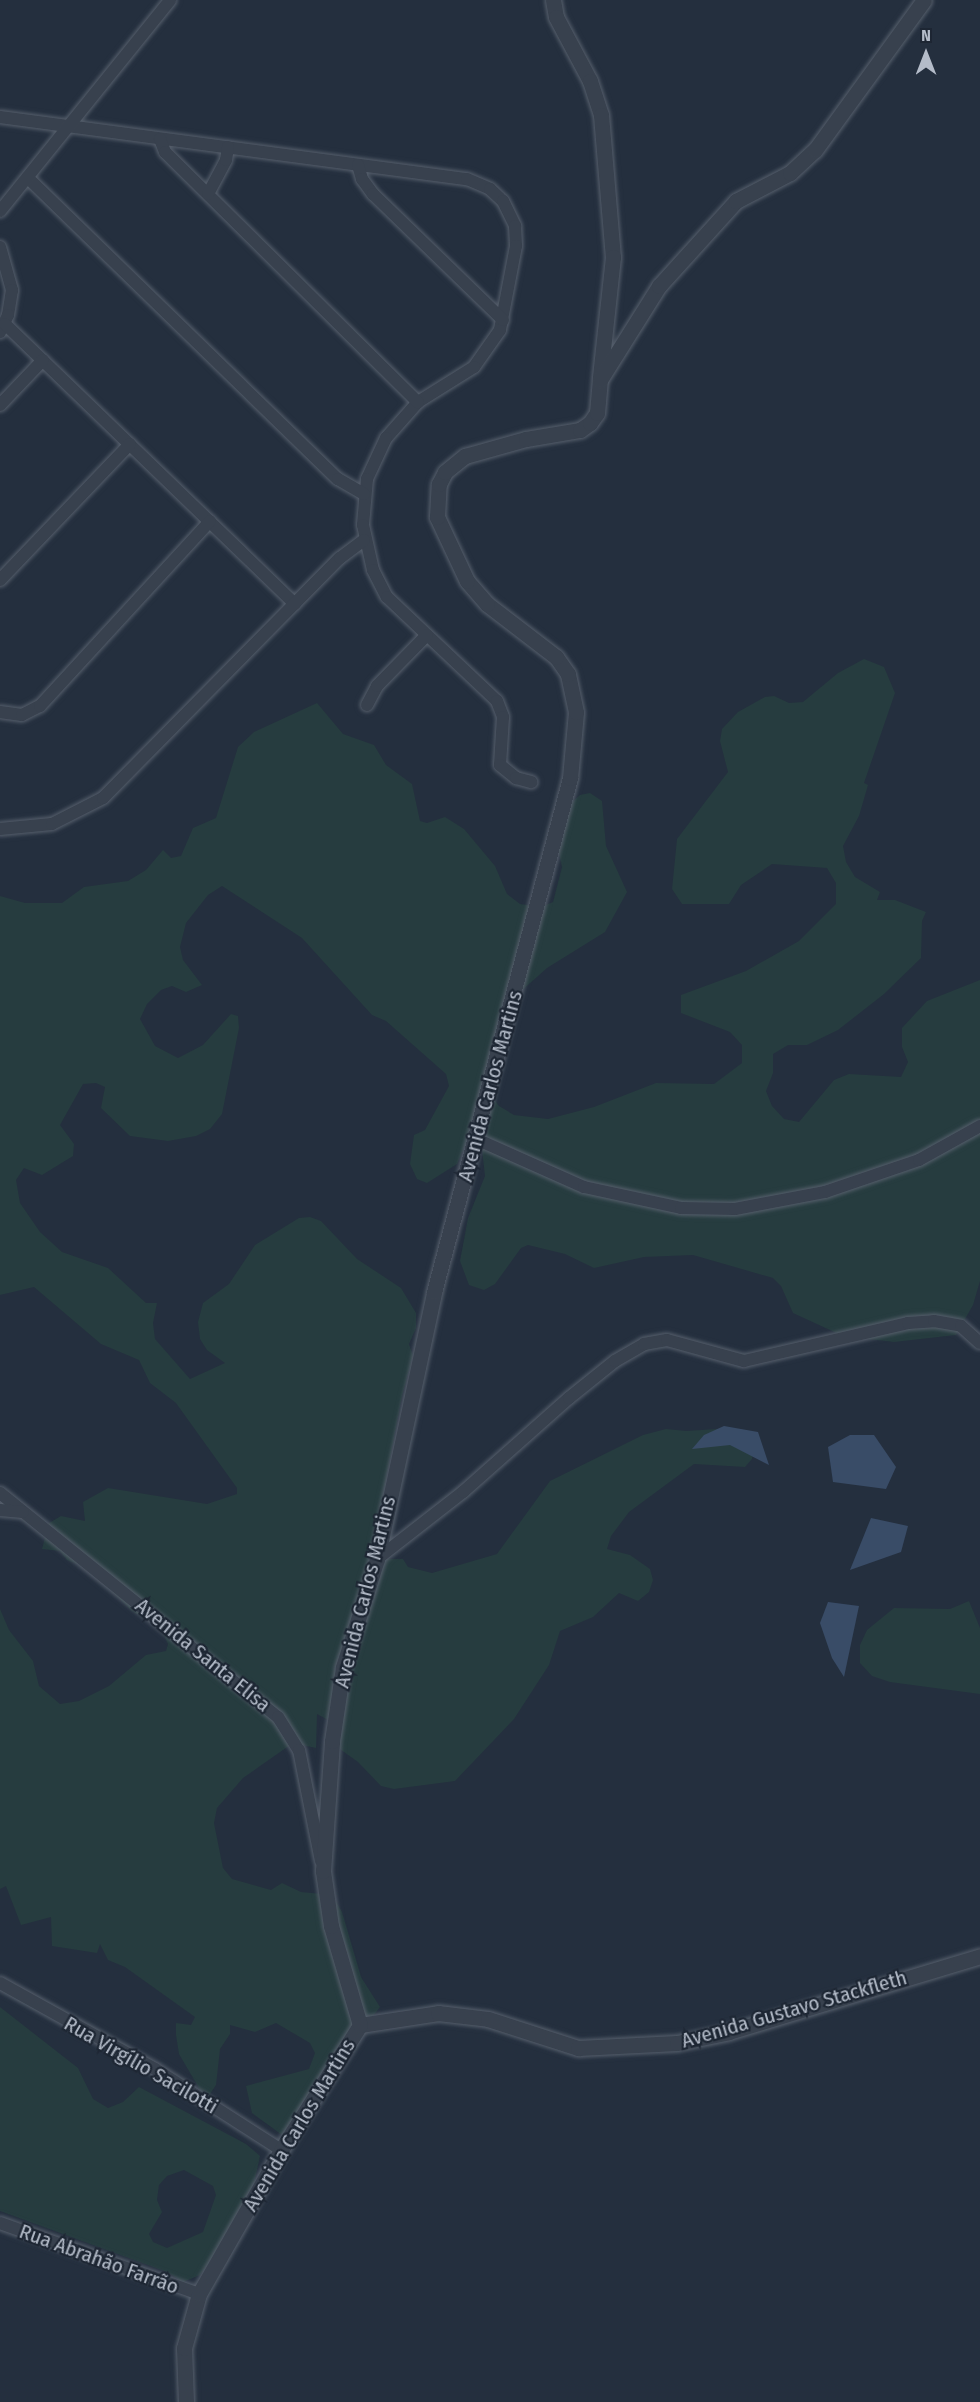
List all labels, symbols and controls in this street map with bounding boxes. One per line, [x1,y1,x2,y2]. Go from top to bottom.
north arrow [896,24,956,84]
text: N [921,26,931,45]
street label: Avenida Carlos Martins [452,988,528,1184]
street label: Avenida Carlos Martins [329,1494,401,1690]
street label: Avenida Santa Elisa [130,1593,276,1717]
street label: Avenida Gustavo Stackfleth [678,1965,910,2053]
street label: Rua Virgílio Sacilotti [60,2011,222,2119]
street label: Avenida Carlos Martins [238,2034,360,2216]
street label: Rua Abrahão Farrão [16,2218,182,2300]

